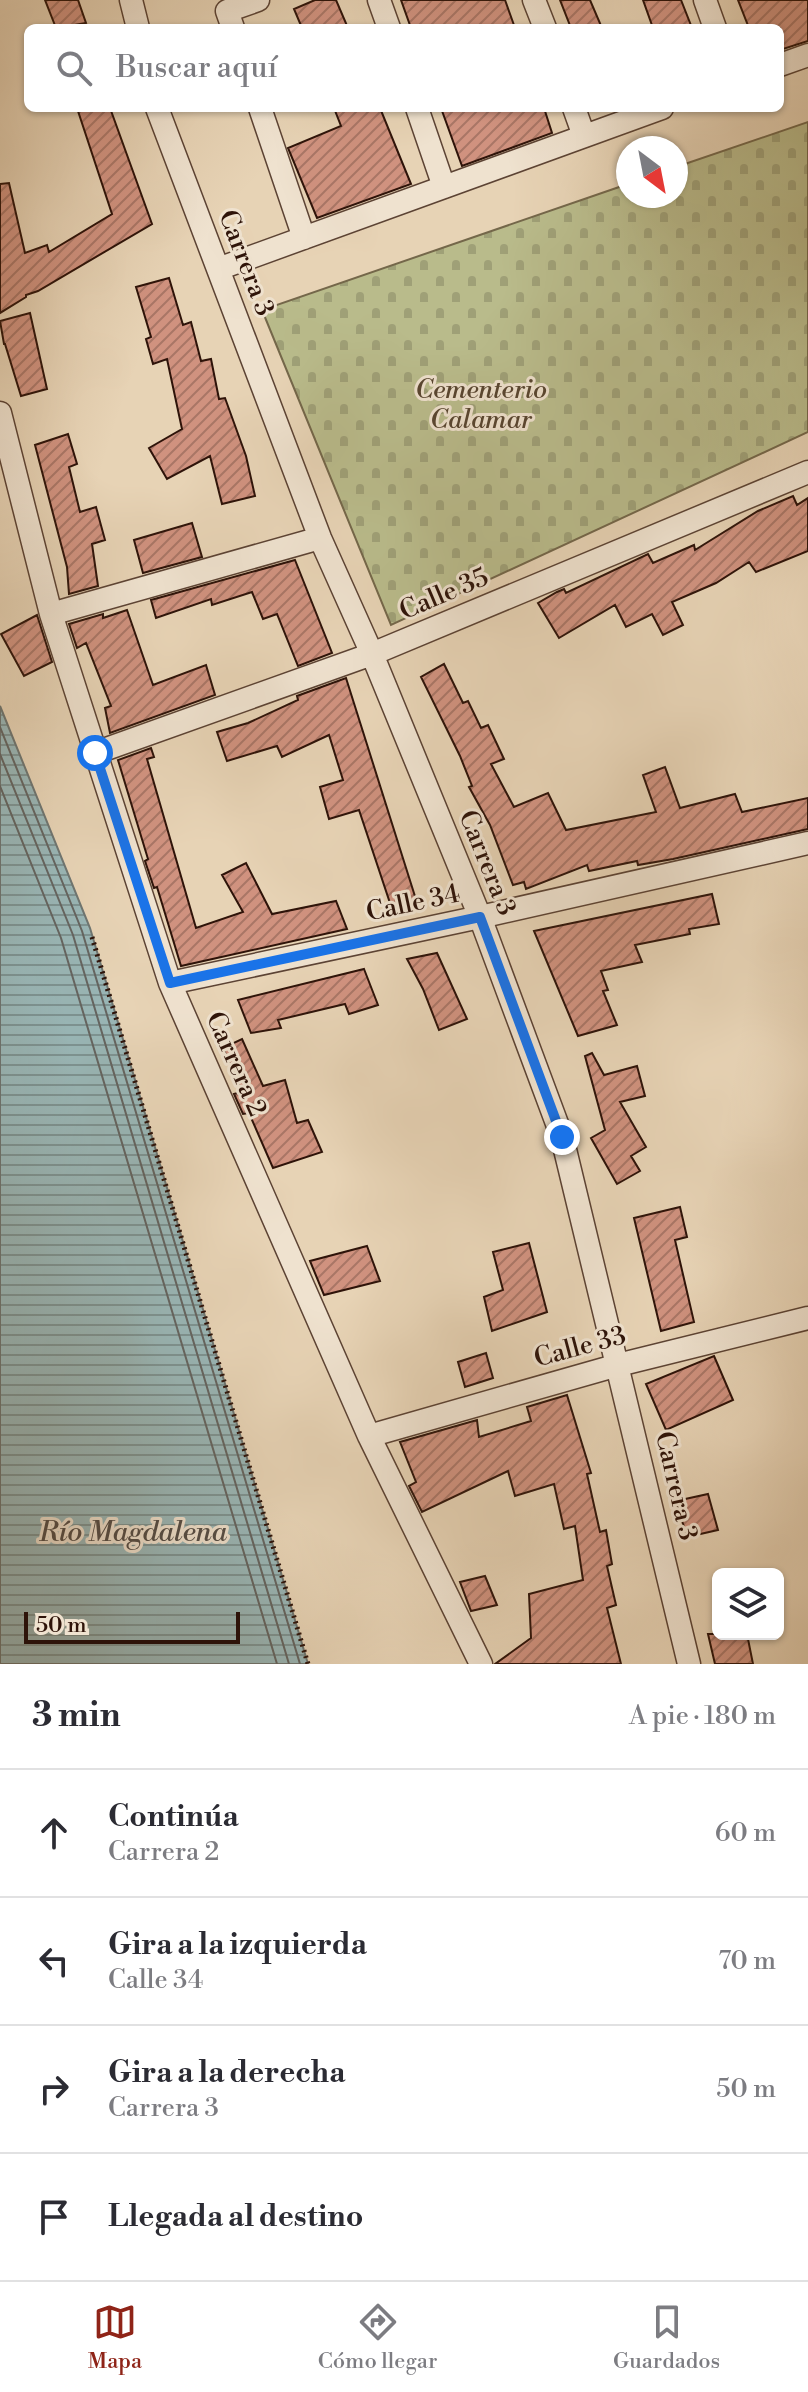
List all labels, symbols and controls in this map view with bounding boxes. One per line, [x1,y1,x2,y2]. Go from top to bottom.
search box [24,24,784,112]
icon: search [52,46,96,90]
text: Buscar aquí [116,49,278,87]
north arrow [616,136,688,208]
street label: Carrera 3 [211,205,281,321]
park label: Cementerio Calamar [415,374,547,436]
street label: Calle 35 [395,561,493,627]
route start [77,735,113,771]
street label: Carrera 3 [451,806,523,920]
street label: Calle 34 [363,877,463,929]
street label: Carrera 2 [199,1007,273,1121]
route end [544,1119,580,1155]
street label: Calle 33 [531,1319,629,1375]
street label: Carrera 3 [648,1428,704,1544]
water label: Río Magdalena [38,1515,227,1550]
map controls [712,1568,784,1640]
button: layers [712,1568,784,1640]
scale bar [24,1608,240,1644]
text: 50 m [36,1612,87,1639]
text: 3 min [32,1695,121,1737]
text: A pie · 180 m [629,1700,776,1732]
text: Continúa [108,1798,239,1836]
icon: ahead [32,1811,76,1855]
text: 60 m [715,1817,776,1849]
text: Carrera 2 [108,1836,219,1868]
text: Gira a la izquierda [108,1926,367,1964]
icon: left [32,1939,76,1983]
text: 70 m [718,1945,776,1977]
text: Calle 34 [108,1964,203,1996]
text: Gira a la derecha [108,2054,345,2092]
icon: right [32,2067,76,2111]
text: 50 m [716,2073,776,2105]
text: Carrera 3 [108,2092,219,2124]
icon: arrive [32,2195,76,2239]
text: Llegada al destino [108,2198,363,2236]
tab: Mapa [88,2300,142,2375]
tab: Cómo llegar [318,2300,437,2375]
tab: Guardados [613,2300,720,2375]

